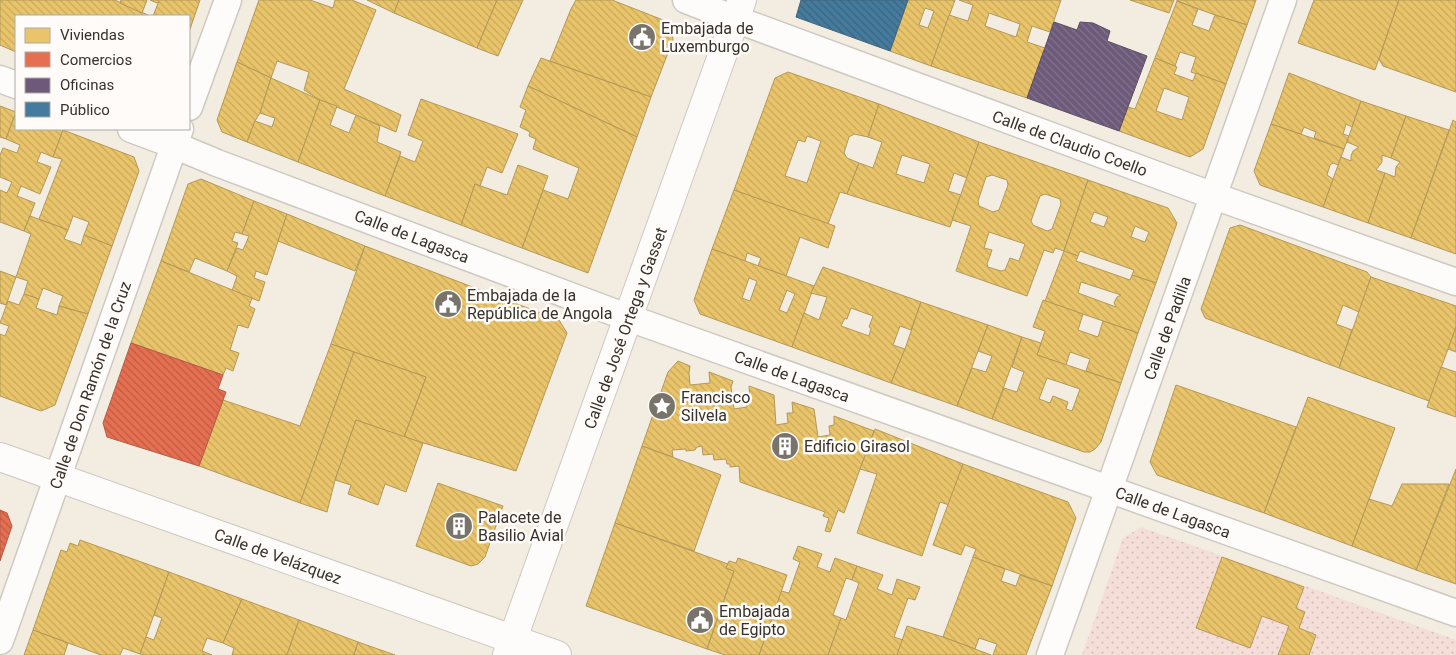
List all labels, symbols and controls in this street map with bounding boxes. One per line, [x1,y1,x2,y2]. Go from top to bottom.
legend [15,15,190,130]
place label: Embajada de Luxemburgo [661,19,754,56]
public building icon: Embajada de Luxemburgo [627,22,657,52]
text: Viviendas [60,26,125,44]
text: Comercios [60,51,132,69]
text: Oficinas [60,76,114,94]
text: Público [60,101,110,119]
street label: Calle de Claudio Coello [990,107,1150,180]
street label: Calle de Lagasca [352,206,472,267]
street label: Calle de José Ortega y Gasset [580,225,671,432]
street label: Calle de Padilla [1140,274,1195,383]
street label: Calle de Don Ramón de la Cruz [46,279,135,492]
place label: Embajada de la República de Angola [467,286,612,323]
public building icon: Embajada de la República de Angola [433,289,463,319]
street label: Calle de Lagasca [732,347,852,406]
place label: Francisco Silvela [681,388,750,425]
place icon: Francisco Silvela [647,391,677,421]
building icon: Edificio Girasol [770,431,800,461]
place label: Edificio Girasol [804,437,910,456]
street label: Calle de Lagasca [1113,483,1233,542]
place label: Palacete de Basilio Avial [478,508,564,545]
building icon: Palacete de Basilio Avial [444,511,474,541]
street label: Calle de Velázquez [212,525,344,588]
place label: Embajada de Egipto [719,602,790,639]
public building icon: Embajada de Egipto [685,605,715,635]

